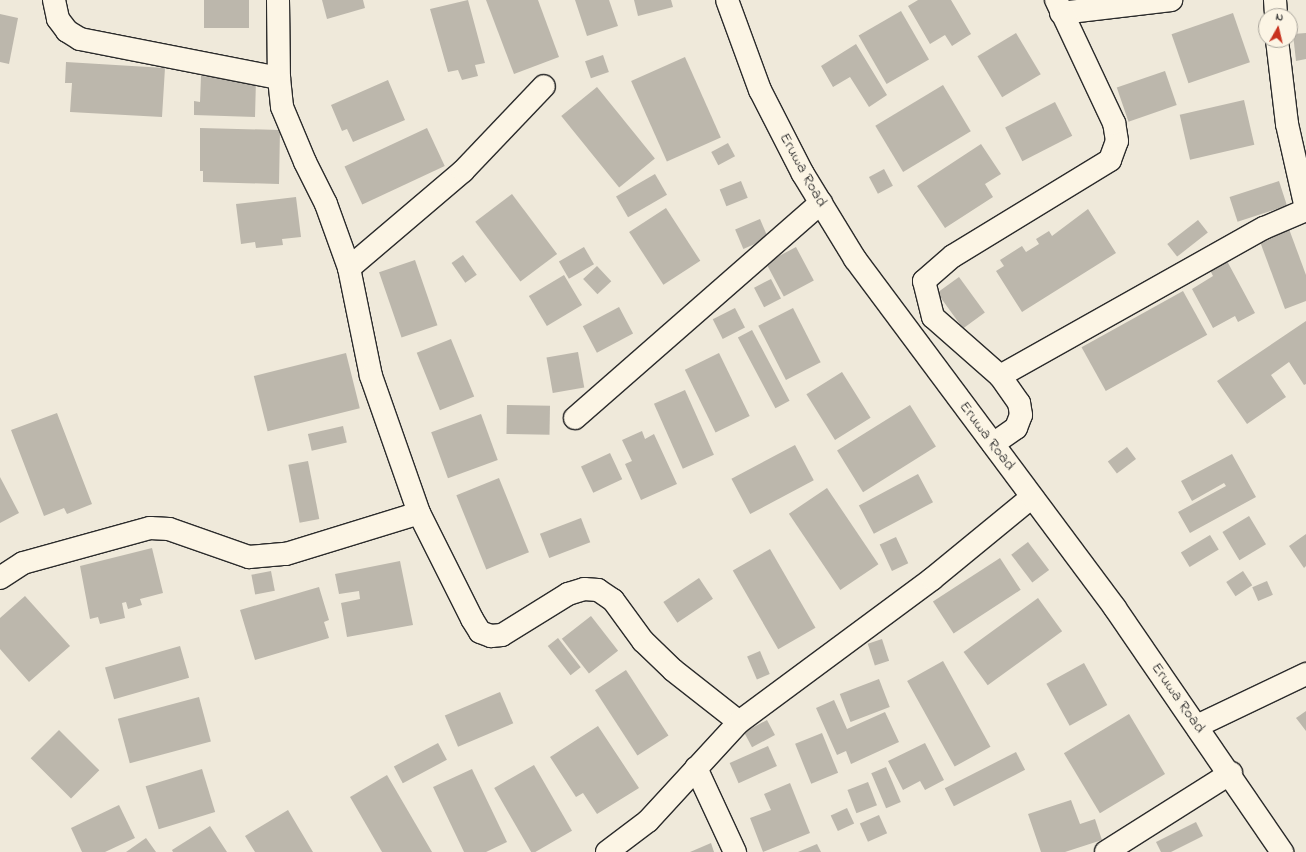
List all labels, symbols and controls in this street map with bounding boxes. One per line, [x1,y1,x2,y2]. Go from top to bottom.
north arrow [1258,8,1298,48]
text: N [1275,9,1284,26]
street label: Eruwa Road [775,130,831,210]
street label: Eruwa Road [955,398,1019,474]
street label: Eruwa Road [1147,659,1209,737]

